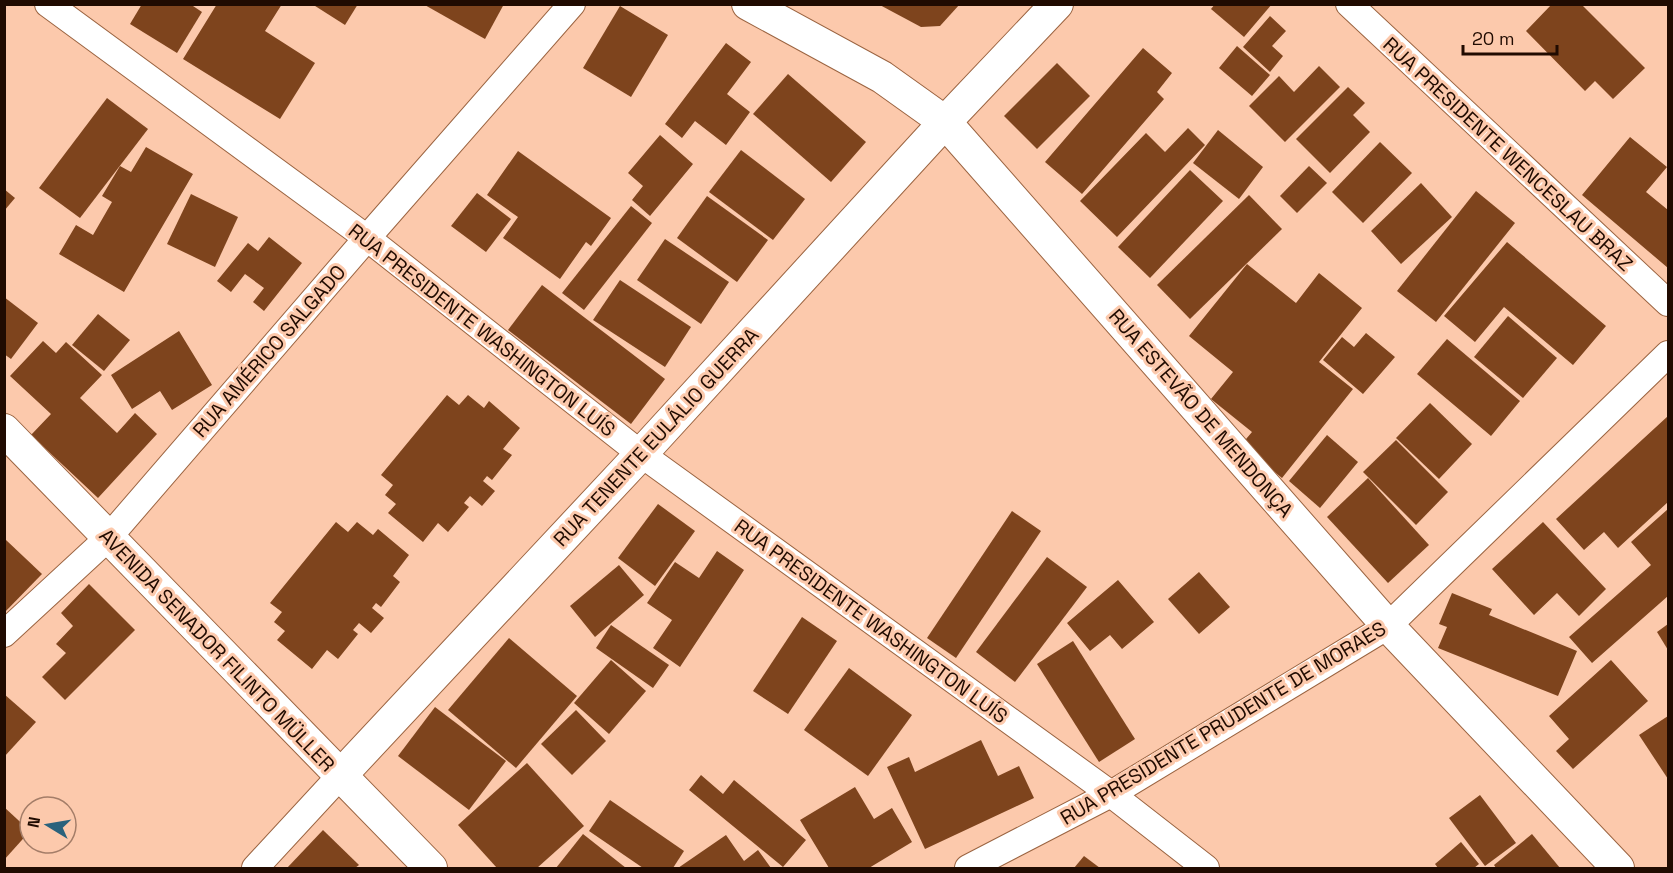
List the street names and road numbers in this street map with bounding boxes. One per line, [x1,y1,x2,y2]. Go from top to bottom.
street label: RUA PRESIDENTE WENCESLAU BRAZ [1378,31,1638,277]
street label: RUA PRESIDENTE WASHINGTON LUÍS [343,218,621,442]
street label: RUA AMÉRICO SALGADO [187,259,351,443]
street label: RUA ESTEVÃO DE MENDONÇA [1103,303,1299,523]
street label: RUA TENENTE EULÁLIO GUERRA [548,322,765,552]
street label: RUA PRESIDENTE WASHINGTON LUÍS [729,513,1013,729]
street label: AVENIDA SENADOR FILINTO MÜLLER [94,523,340,777]
street label: RUA PRESIDENTE PRUDENTE DE MORAES [1056,615,1390,831]

